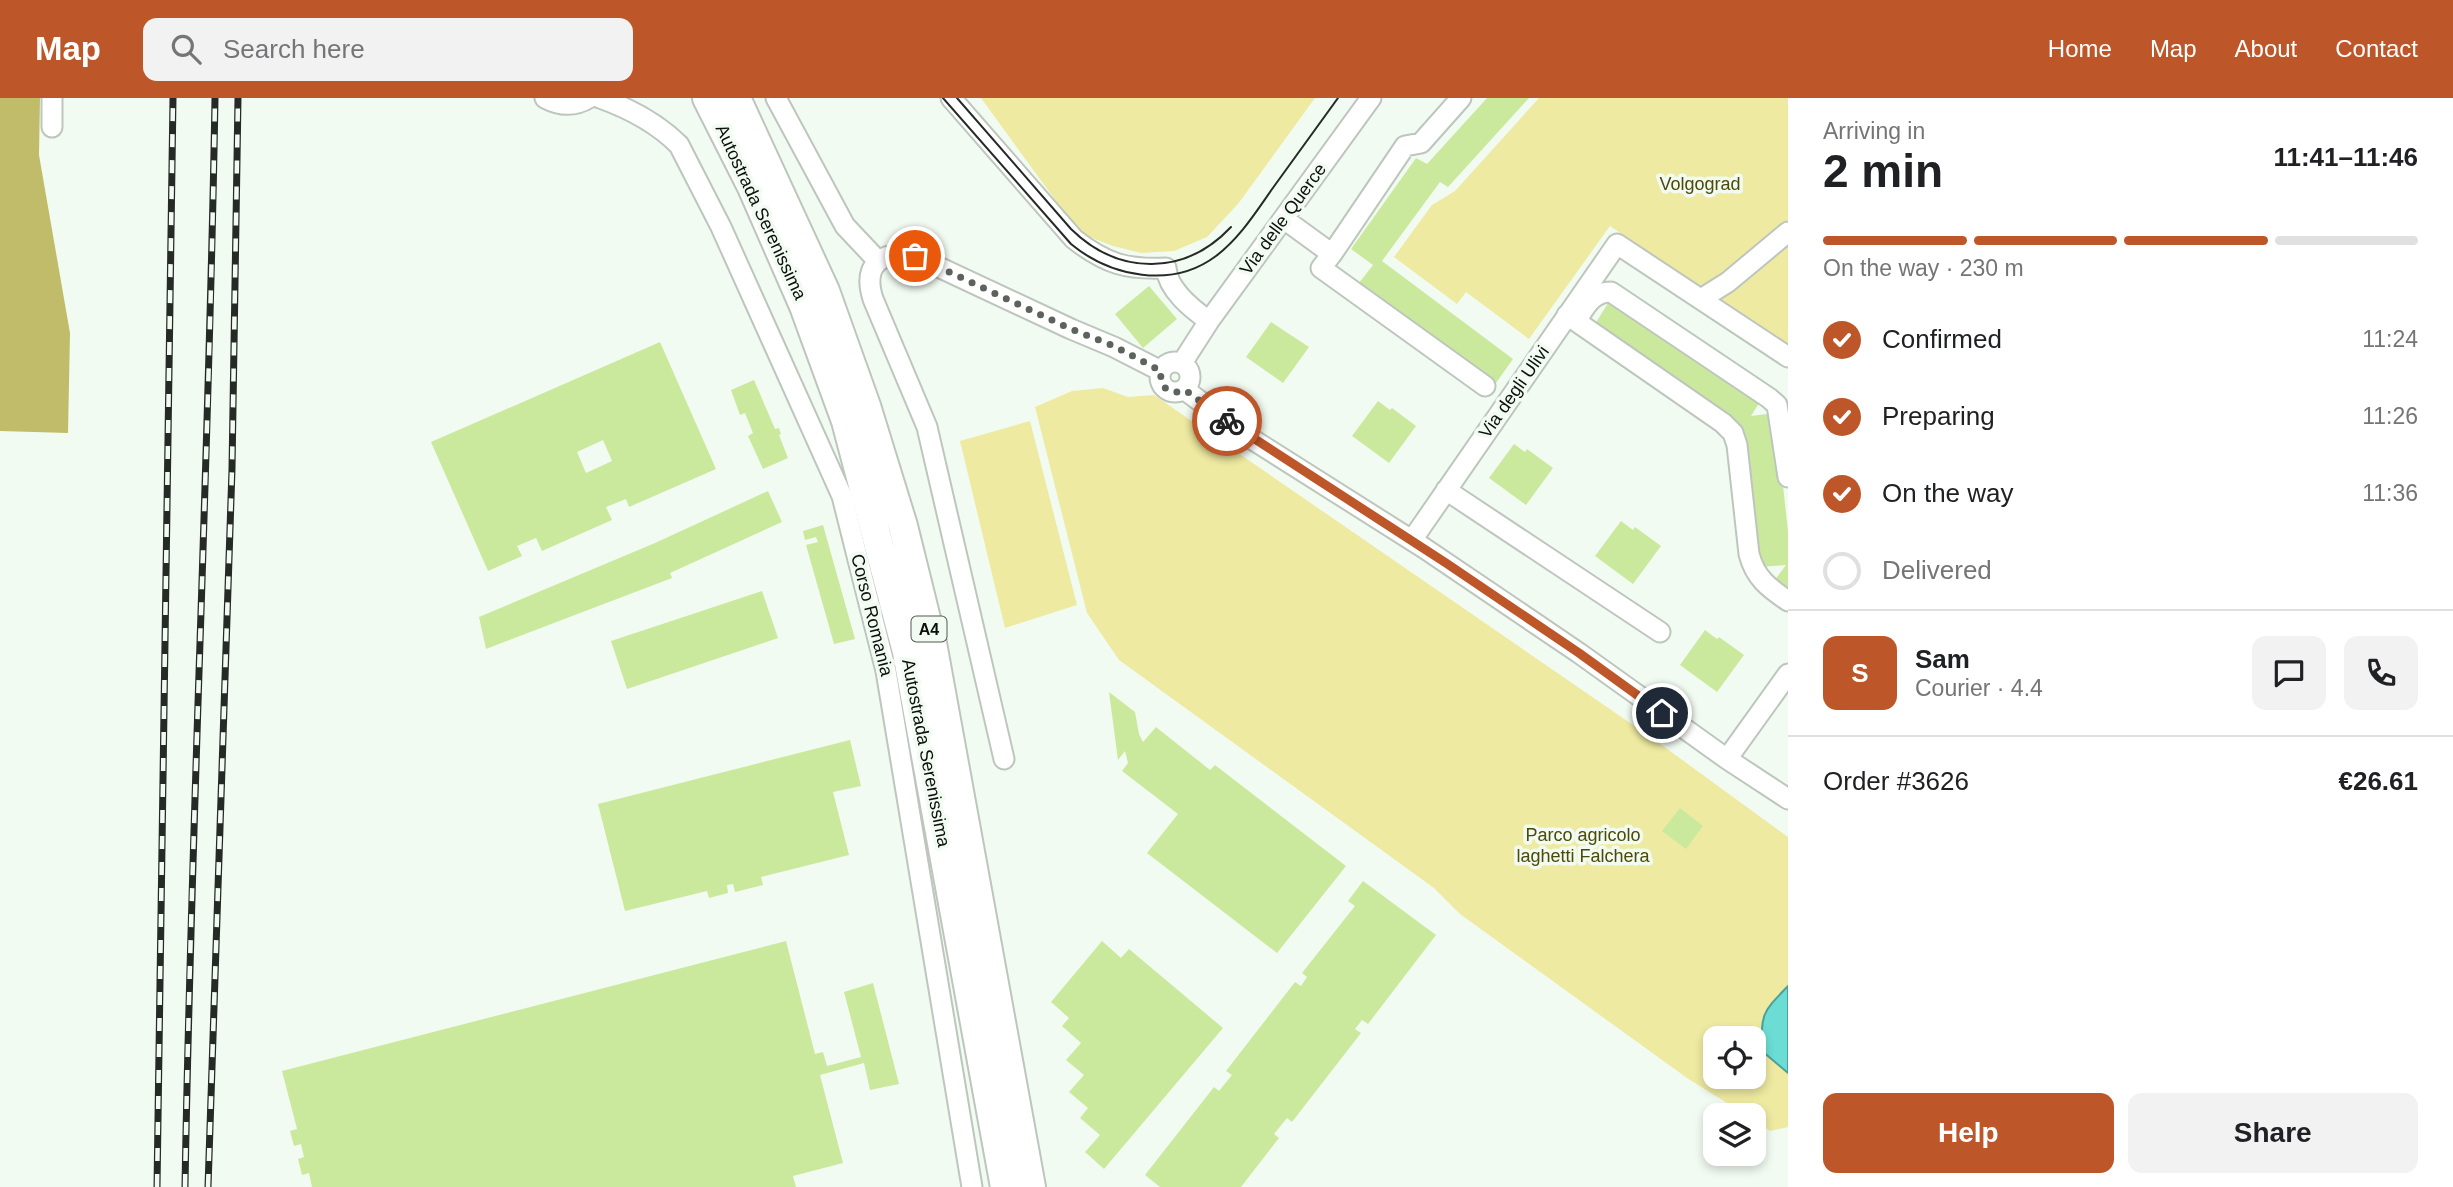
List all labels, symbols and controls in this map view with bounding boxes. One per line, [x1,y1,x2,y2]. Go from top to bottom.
search box [143,18,633,81]
text: Map [35,30,101,67]
icon: search [167,30,205,68]
text: Search here [223,34,365,64]
text: Home [2048,35,2112,62]
text: Map [2150,35,2197,62]
text: About [2235,35,2297,62]
text: Contact [2335,35,2418,62]
text: Arriving in [1823,118,1925,144]
street label: Autostrada Serenissima [712,121,811,304]
text: 11:41–11:46 [2273,142,2418,172]
text: 2 min [1823,145,1943,197]
street label: Via delle Querce [1236,159,1330,279]
park label: Volgograd [1659,174,1741,194]
pin [885,226,945,286]
icon: bag [896,237,934,275]
text: On the way · 230 m [1823,255,2024,281]
icon: check [1823,321,1861,359]
text: Confirmed [1882,324,2002,354]
text: 11:24 [2362,326,2418,352]
street label: Via degli Ulivi [1475,342,1553,442]
courier [1192,386,1262,456]
icon: check [1823,398,1861,436]
text: Preparing [1882,401,1995,431]
icon: bike [1208,402,1246,440]
text: 11:26 [2362,403,2418,429]
icon: check [1823,475,1861,513]
text: On the way [1882,478,2014,508]
text: 11:36 [2362,480,2418,506]
street label: Corso Romania [847,552,897,679]
text: Delivered [1882,555,1992,585]
road number: A4 [912,616,946,642]
button: chat [2252,636,2326,710]
button: phone [2344,636,2418,710]
text: Sam [1915,644,1970,674]
street label: Autostrada Serenissima [898,657,954,850]
text: S [1851,658,1869,688]
text: Courier · 4.4 [1915,675,2043,701]
pin [1632,683,1692,743]
icon: home [1643,694,1681,732]
text: Order #3626 [1823,766,1969,796]
text: €26.61 [2338,766,2418,796]
park label: Parco agricolo laghetti Falchera [1516,825,1651,866]
map controls [1703,1026,1766,1166]
button: locate [1703,1026,1766,1089]
button: Help [1823,1093,2114,1173]
button: Share [2128,1093,2418,1173]
button: layers [1703,1103,1766,1166]

